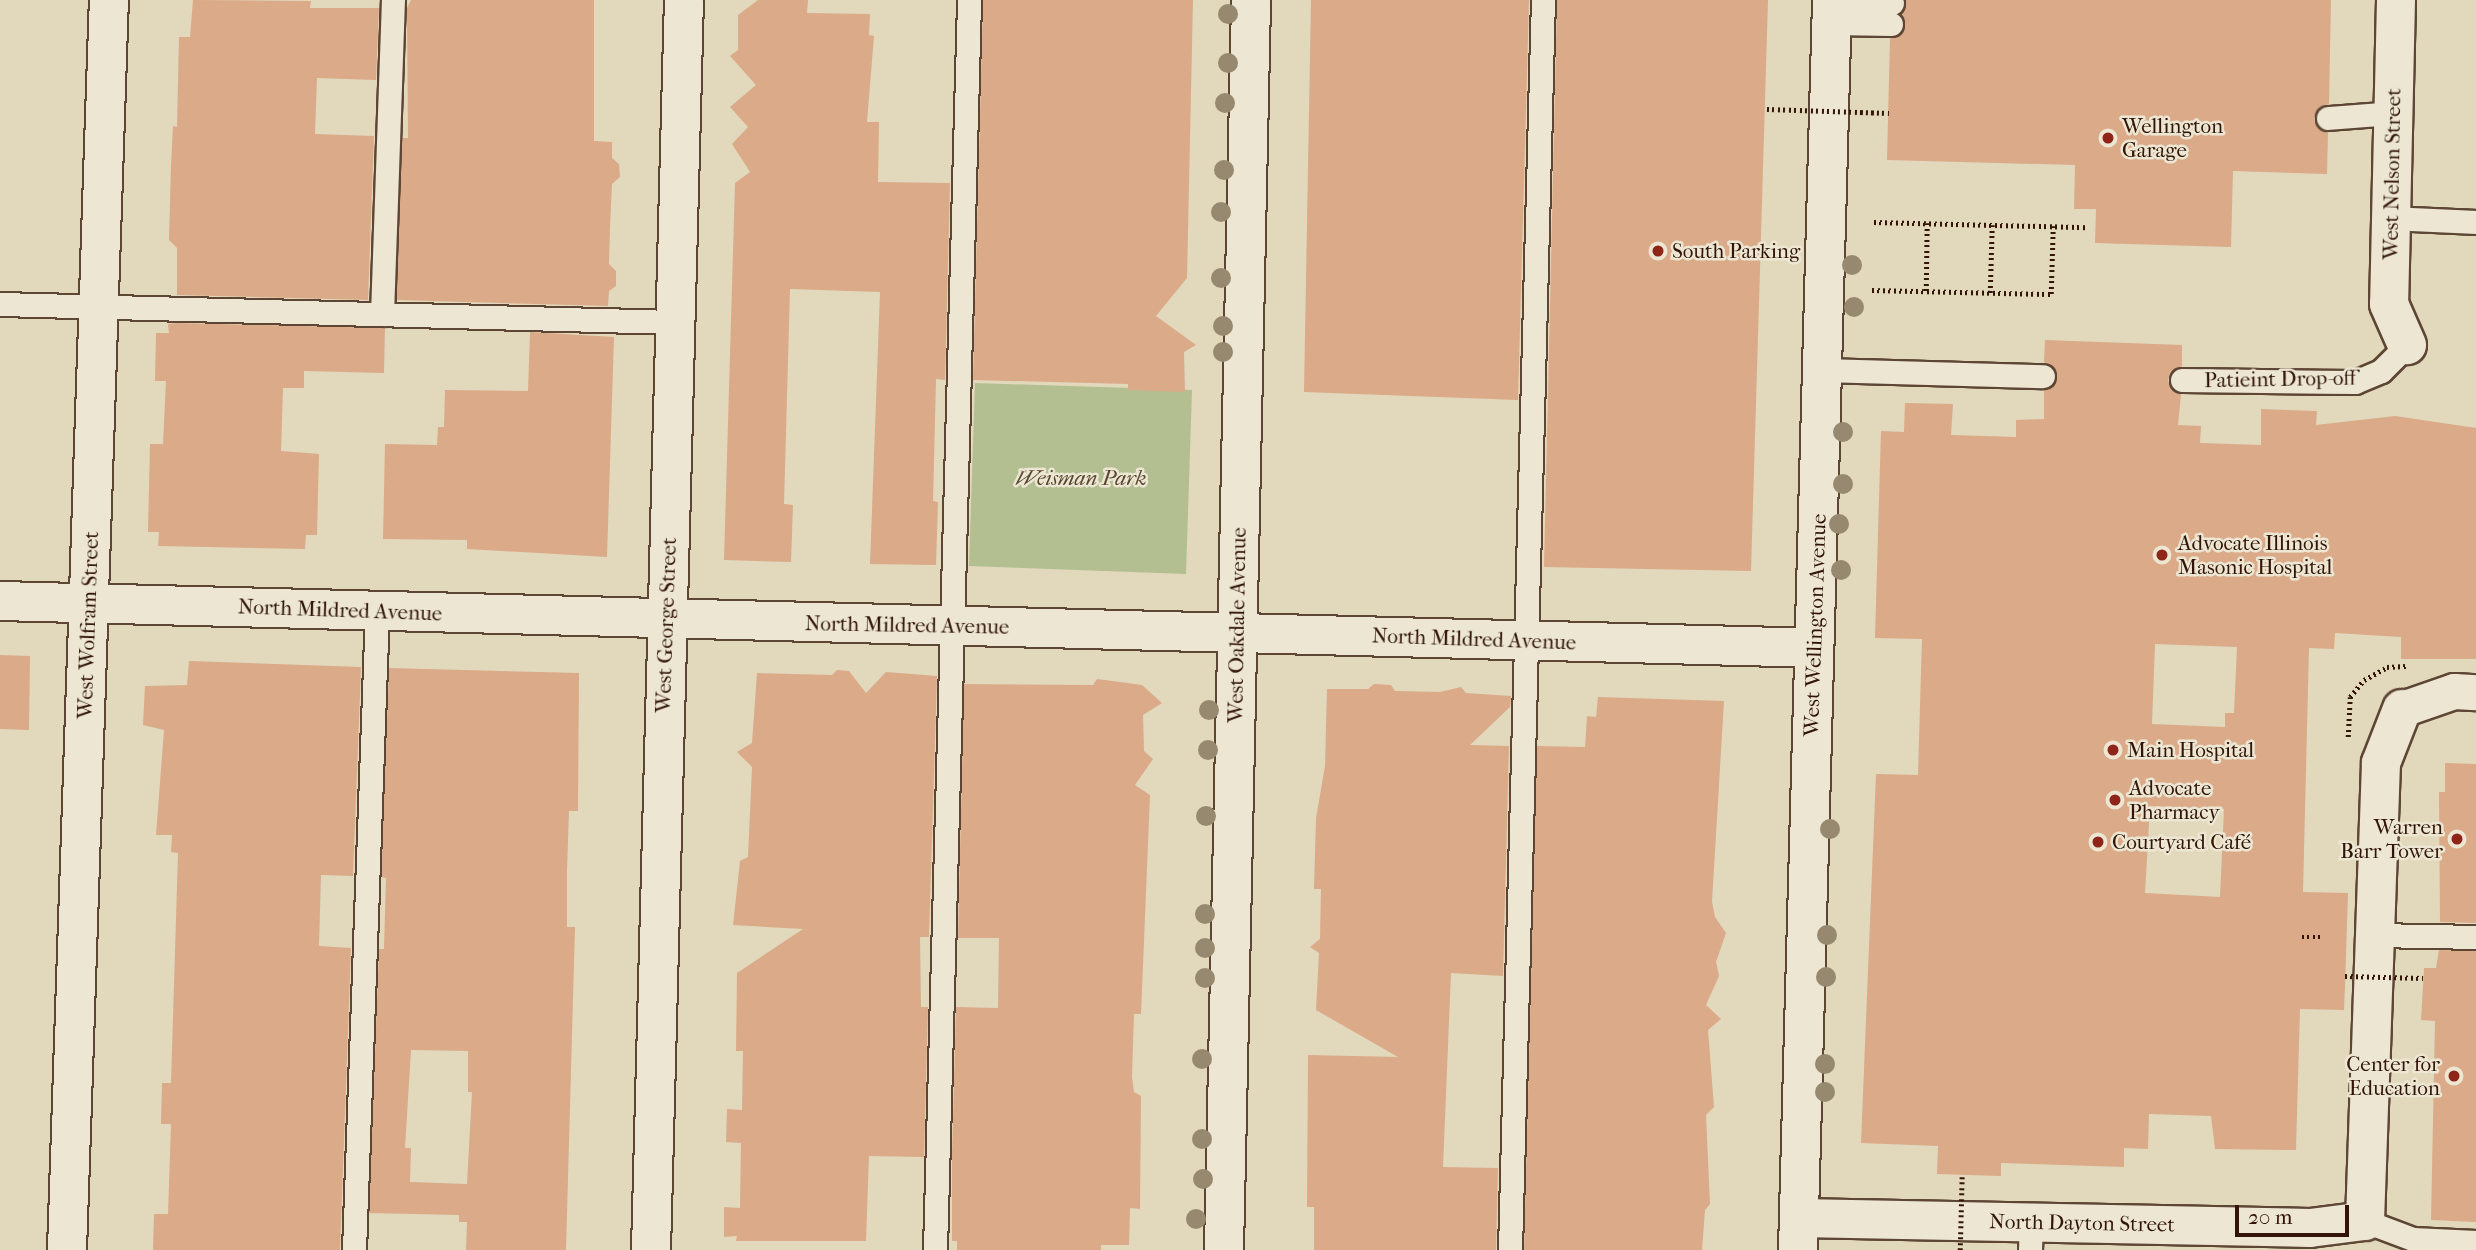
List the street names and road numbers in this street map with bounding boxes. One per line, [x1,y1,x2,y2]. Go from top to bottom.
street label: West Nelson Street [2378,88,2406,260]
street label: Patieint Drop-off [2204,365,2356,393]
street label: West Wellington Avenue [1799,513,1831,737]
street label: West Oakdale Avenue [1223,527,1251,723]
street label: West Wolfram Street [72,531,104,719]
street label: West George Street [650,537,682,713]
street label: North Mildred Avenue [237,594,443,626]
street label: North Mildred Avenue [805,611,1009,639]
street label: North Mildred Avenue [1371,623,1577,655]
street label: North Dayton Street [1989,1209,2175,1237]

